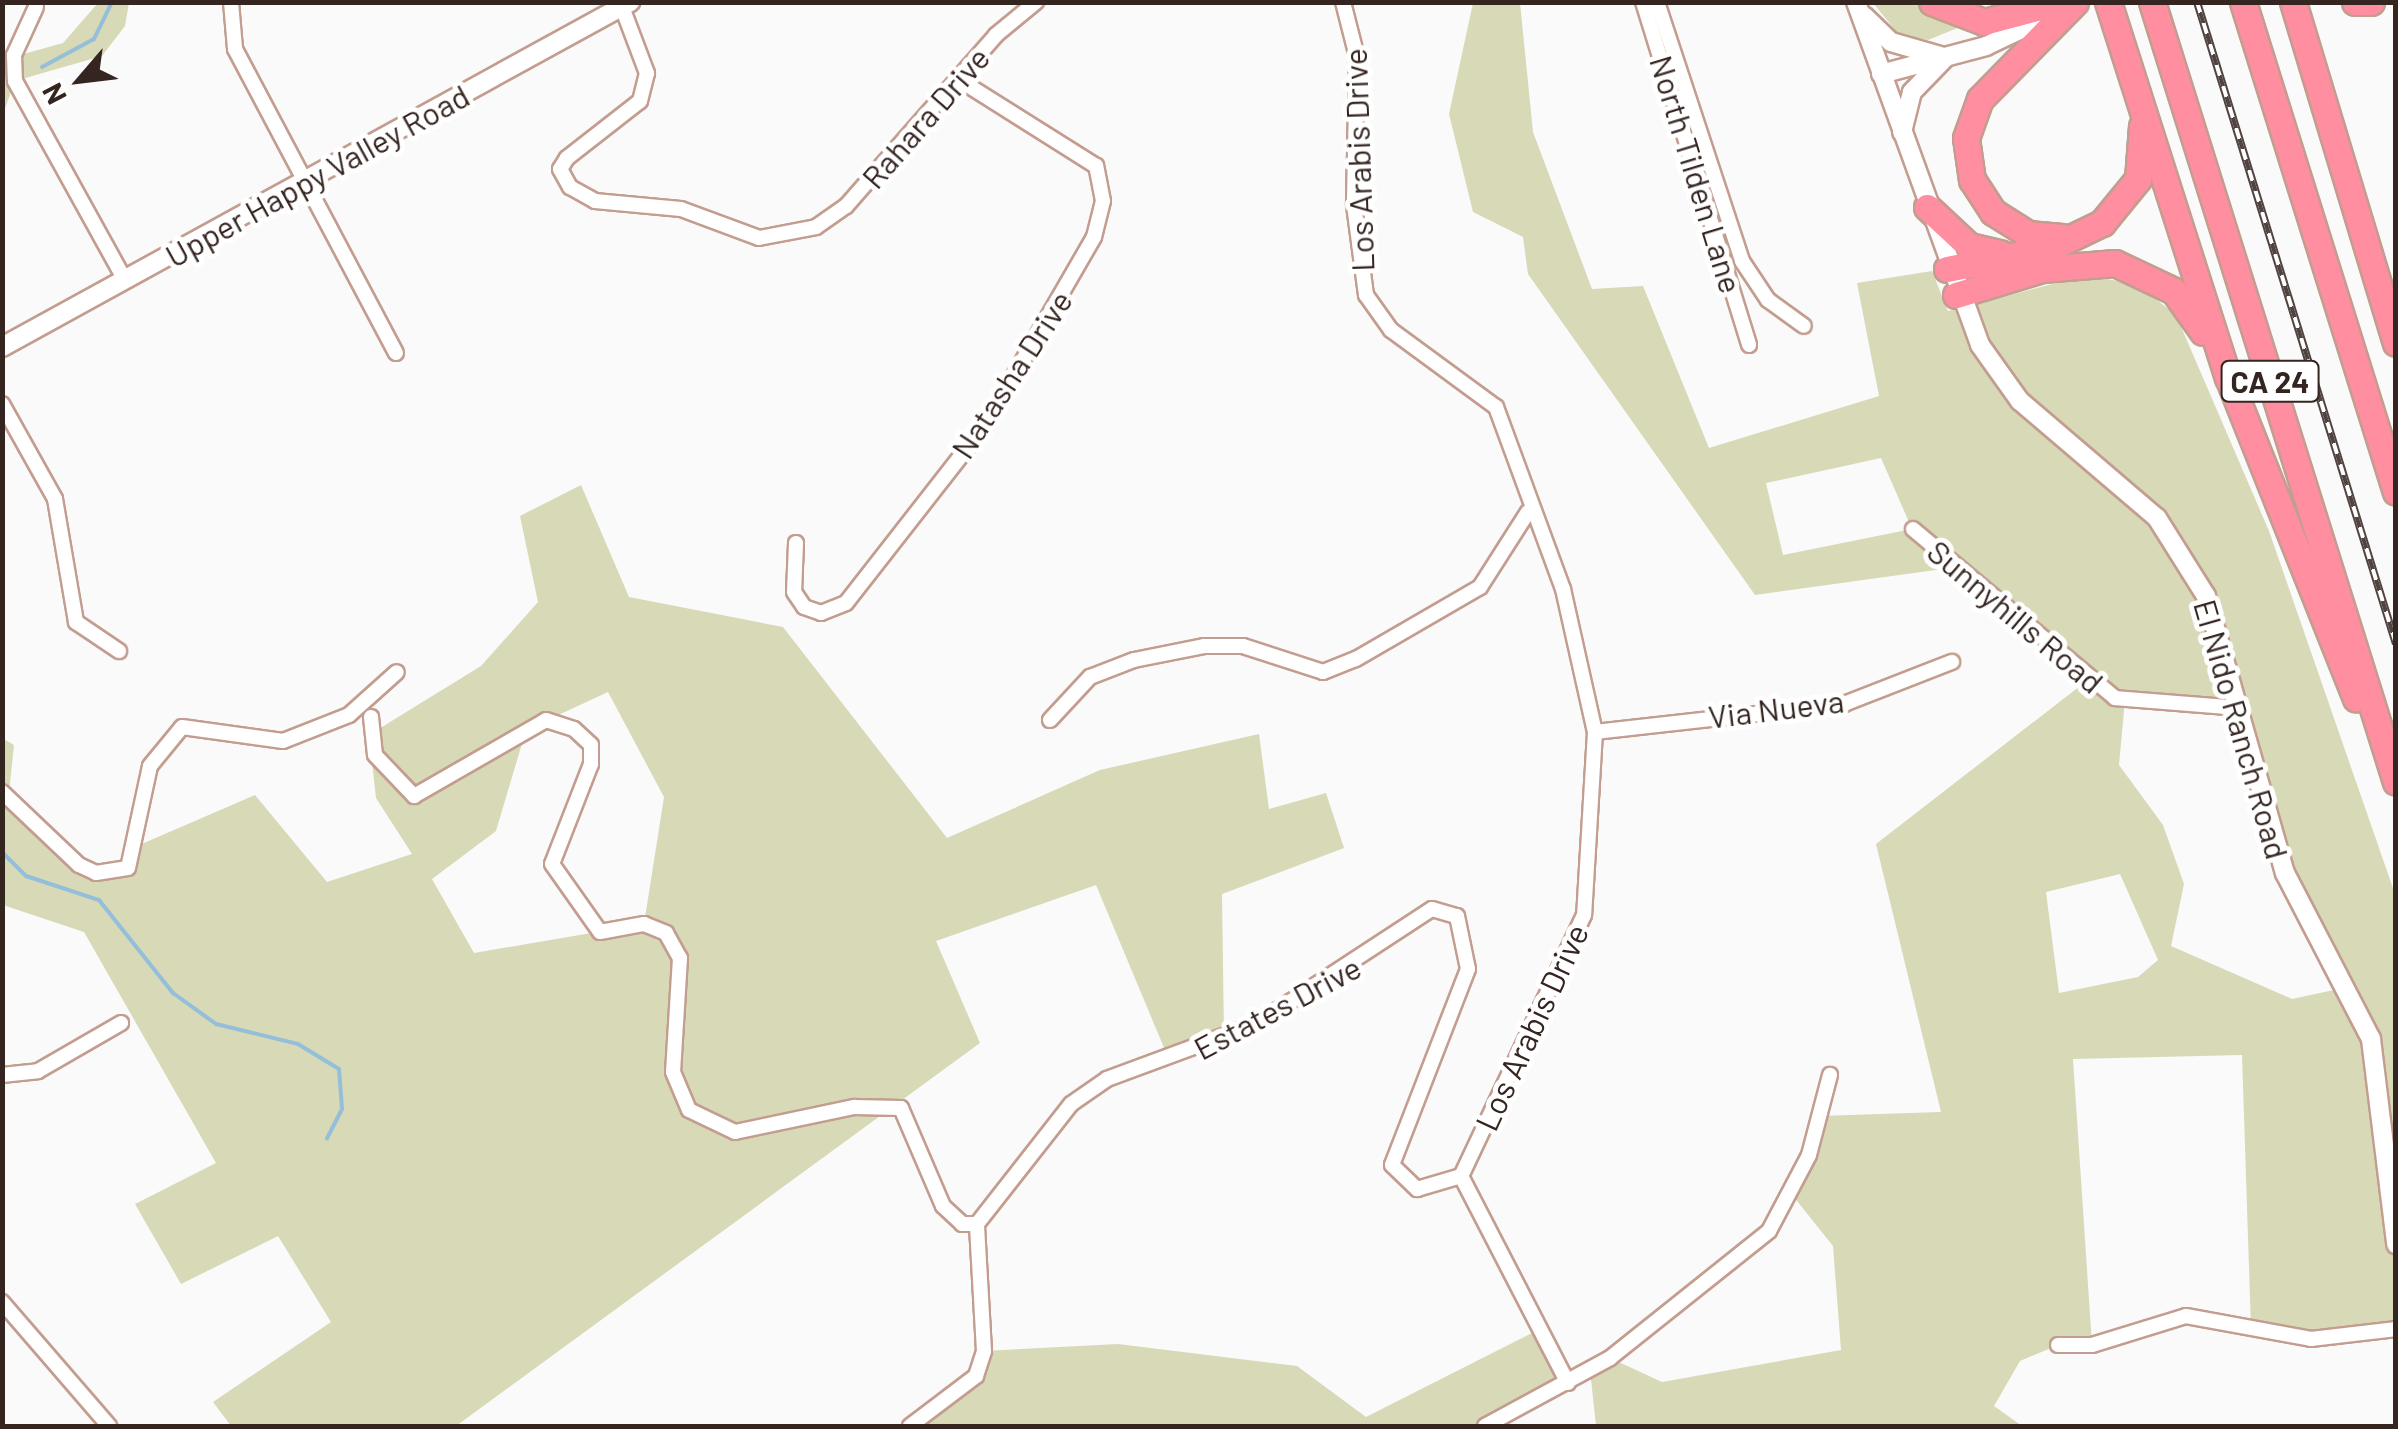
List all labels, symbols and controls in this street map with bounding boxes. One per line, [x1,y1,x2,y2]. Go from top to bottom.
north arrow [30,30,130,130]
street label: Rahara Drive [853,38,997,196]
street label: Los Arabis Drive [1335,48,1381,272]
street label: North Tilden Lane [1643,51,1751,297]
street label: Upper Happy Valley Road [158,75,476,275]
text: N [34,78,73,110]
street label: Natasha Drive [942,283,1080,465]
road number: CA 24 [2220,356,2320,406]
street label: Sunnyhills Road [1920,531,2112,701]
street label: El Nido Ranch Road [2187,595,2297,863]
street label: Via Nueva [1706,681,1846,735]
street label: Los Arabis Drive [1466,918,1596,1136]
street label: Estates Drive [1187,947,1367,1067]

